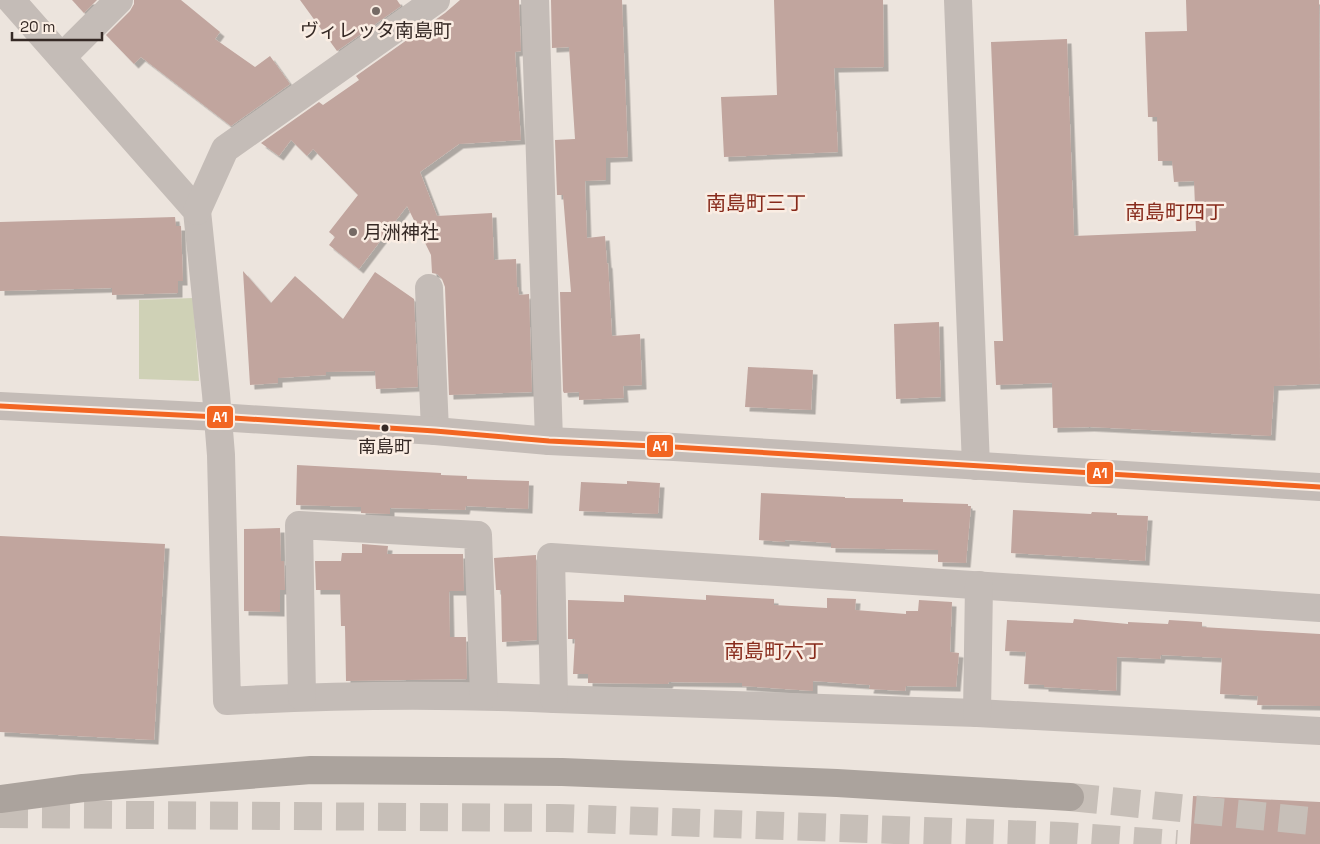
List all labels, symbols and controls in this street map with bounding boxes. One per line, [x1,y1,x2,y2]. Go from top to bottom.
marker: ヴィレッタ南島町 [370,5,382,17]
scale bar [12,10,102,42]
text: 20 m [20,17,55,36]
place label: ヴィレッタ南島町 [300,18,452,43]
district label: 南島町三丁 [706,190,806,216]
district label: 南島町四丁 [1125,199,1225,225]
place label: 月洲神社 [363,220,439,245]
marker: 月洲神社 [347,226,359,238]
line badge: A1 [206,405,234,429]
text: A1 [212,408,228,426]
marker: 南島町 [380,423,390,433]
line badge: A1 [646,434,674,458]
place label: 南島町 [358,435,412,458]
text: A1 [652,437,668,455]
line badge: A1 [1086,461,1114,485]
text: A1 [1092,464,1108,482]
district label: 南島町六丁 [724,638,824,664]

